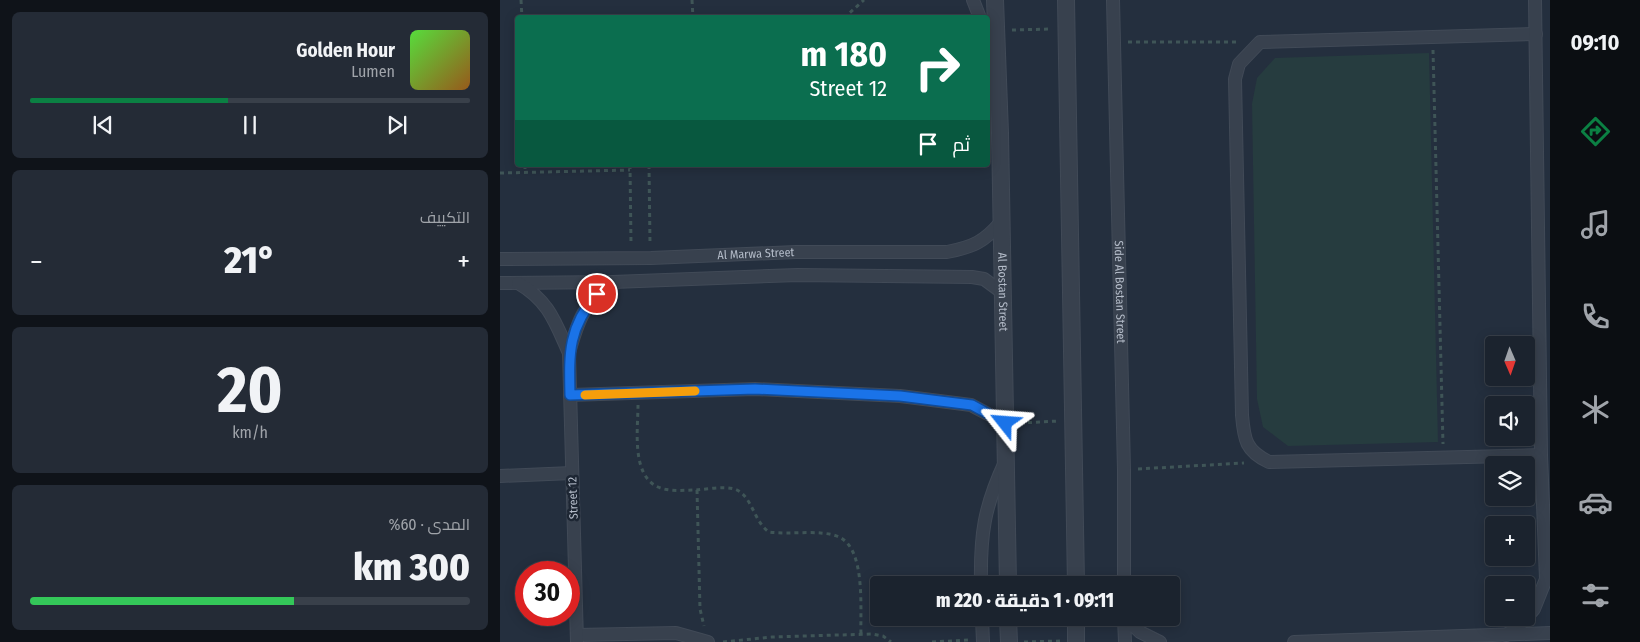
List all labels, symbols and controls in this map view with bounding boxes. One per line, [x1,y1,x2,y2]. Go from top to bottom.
text: 09:10 [1571,29,1619,56]
text: 180 m [801,33,887,75]
icon: right [905,35,970,100]
text: Golden Hour [296,39,395,62]
text: Lumen [351,62,395,81]
text: Street 12 [809,75,887,102]
icon: previous [89,111,117,139]
icon: pause [236,111,264,139]
icon: next [383,111,411,139]
icon: directions [1578,114,1613,149]
icon: arrive [914,130,942,158]
text: ثم [952,133,970,156]
icon: music [1578,207,1613,242]
text: التكييف [420,208,470,227]
text: 21° [224,237,276,283]
street label: Side Al Bostan Street [1112,240,1128,344]
text: − [30,245,43,278]
text: + [457,245,470,278]
street label: Al Marwa Street [717,245,795,262]
street label: Al Bostan Street [995,252,1011,331]
pin [576,273,618,315]
icon: arrive [583,280,611,308]
icon: phone [1578,299,1613,334]
north arrow [1485,336,1535,386]
map controls [1485,336,1535,626]
text: 20 [217,351,283,429]
icon: climate [1578,392,1613,427]
position arrow [978,396,1030,448]
button: sound [1485,396,1535,446]
text: km/h [232,423,268,442]
button: layers [1485,456,1535,506]
street label: Street 12 [565,477,581,519]
icon: car [1578,485,1613,520]
text: المدى · 60% [388,515,470,534]
button: + [1485,516,1535,566]
text: 300 km [353,544,470,590]
speed limit sign: 30 [515,561,580,626]
button: − [1485,576,1535,626]
icon: filters [1578,578,1613,613]
text: 09:11 · 1 دقيقة · 220 m [936,589,1114,612]

